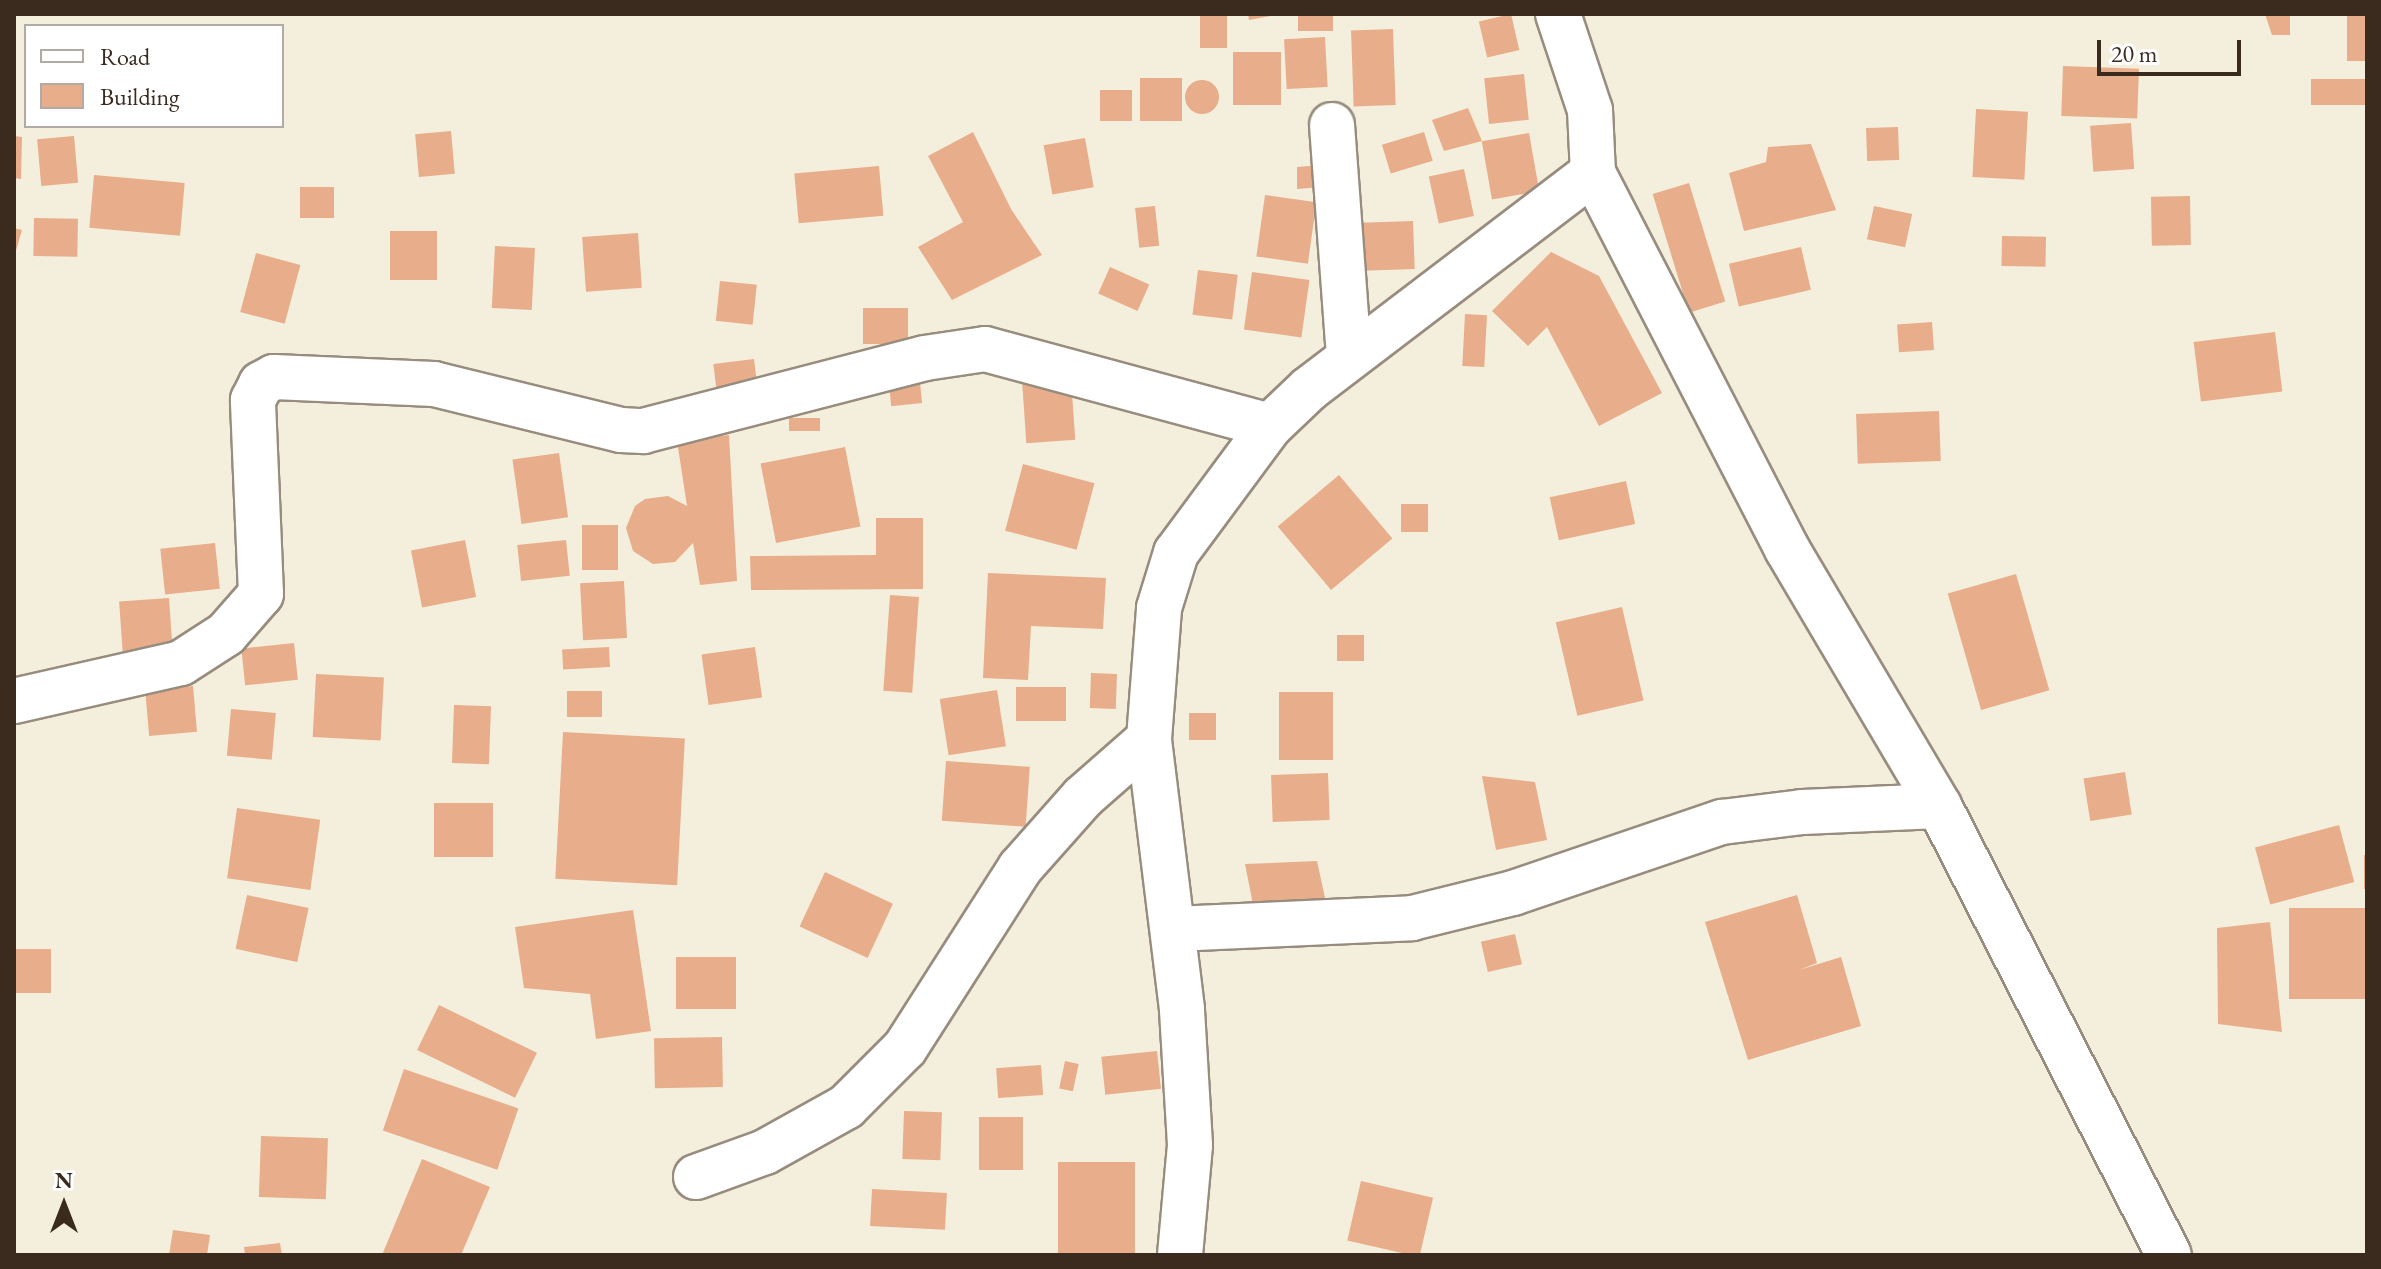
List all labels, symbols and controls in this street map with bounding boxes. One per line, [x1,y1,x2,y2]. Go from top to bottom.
legend [24,24,284,128]
scale bar [2101,24,2245,74]
text: 20 m [2111,38,2158,69]
text: Road [100,41,150,72]
text: Building [100,81,180,112]
north arrow [24,1165,104,1245]
text: N [55,1166,73,1195]

